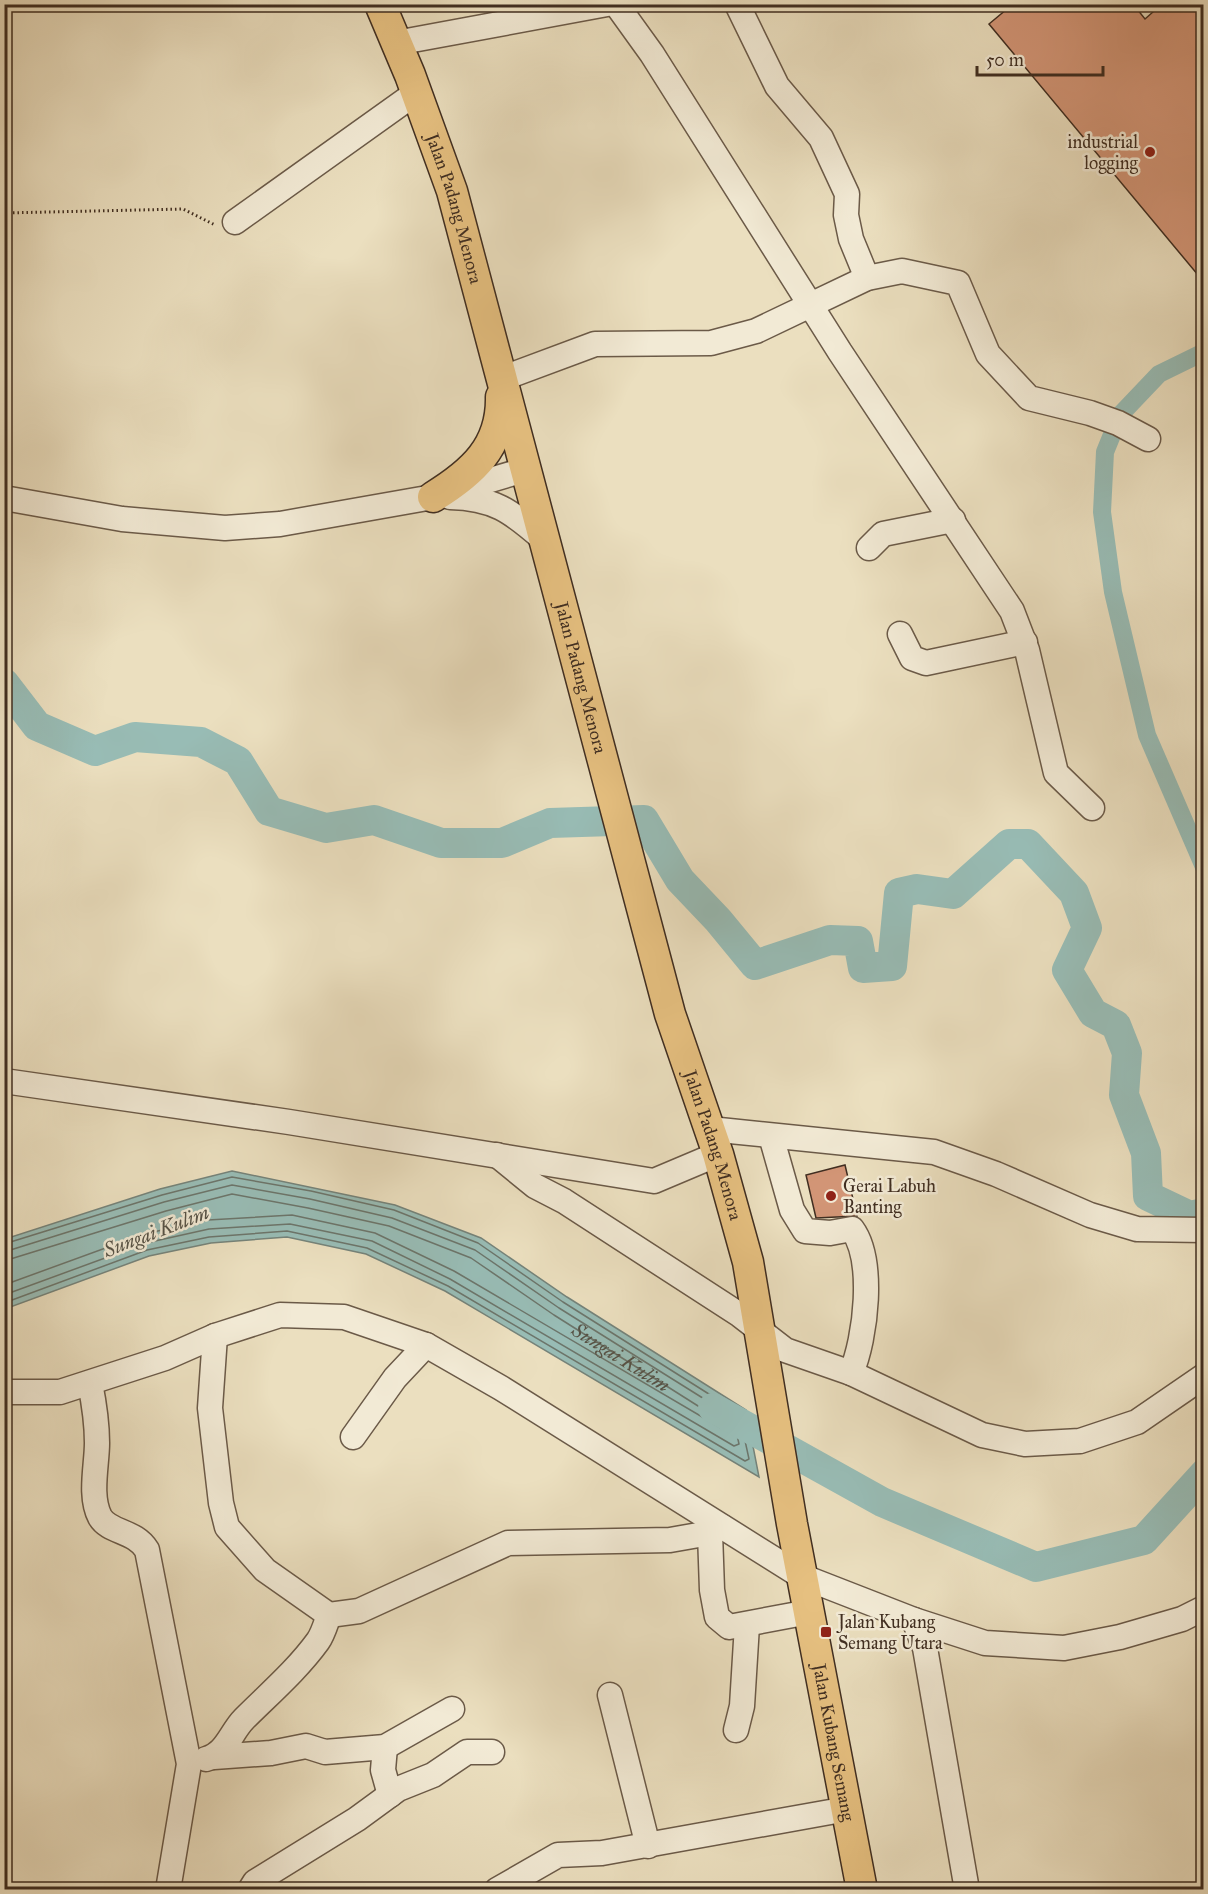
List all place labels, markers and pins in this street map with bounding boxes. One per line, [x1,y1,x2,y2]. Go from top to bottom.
place label: industrial logging [1068,131,1139,175]
marker: industrial logging [1143,145,1157,159]
place label: Gerai Labuh Banting [843,1175,936,1219]
marker: Gerai Labuh Banting [824,1189,838,1203]
place label: Jalan Kubang Semang Utara [836,1611,943,1655]
marker: Jalan Kubang Semang Utara [819,1625,833,1639]

